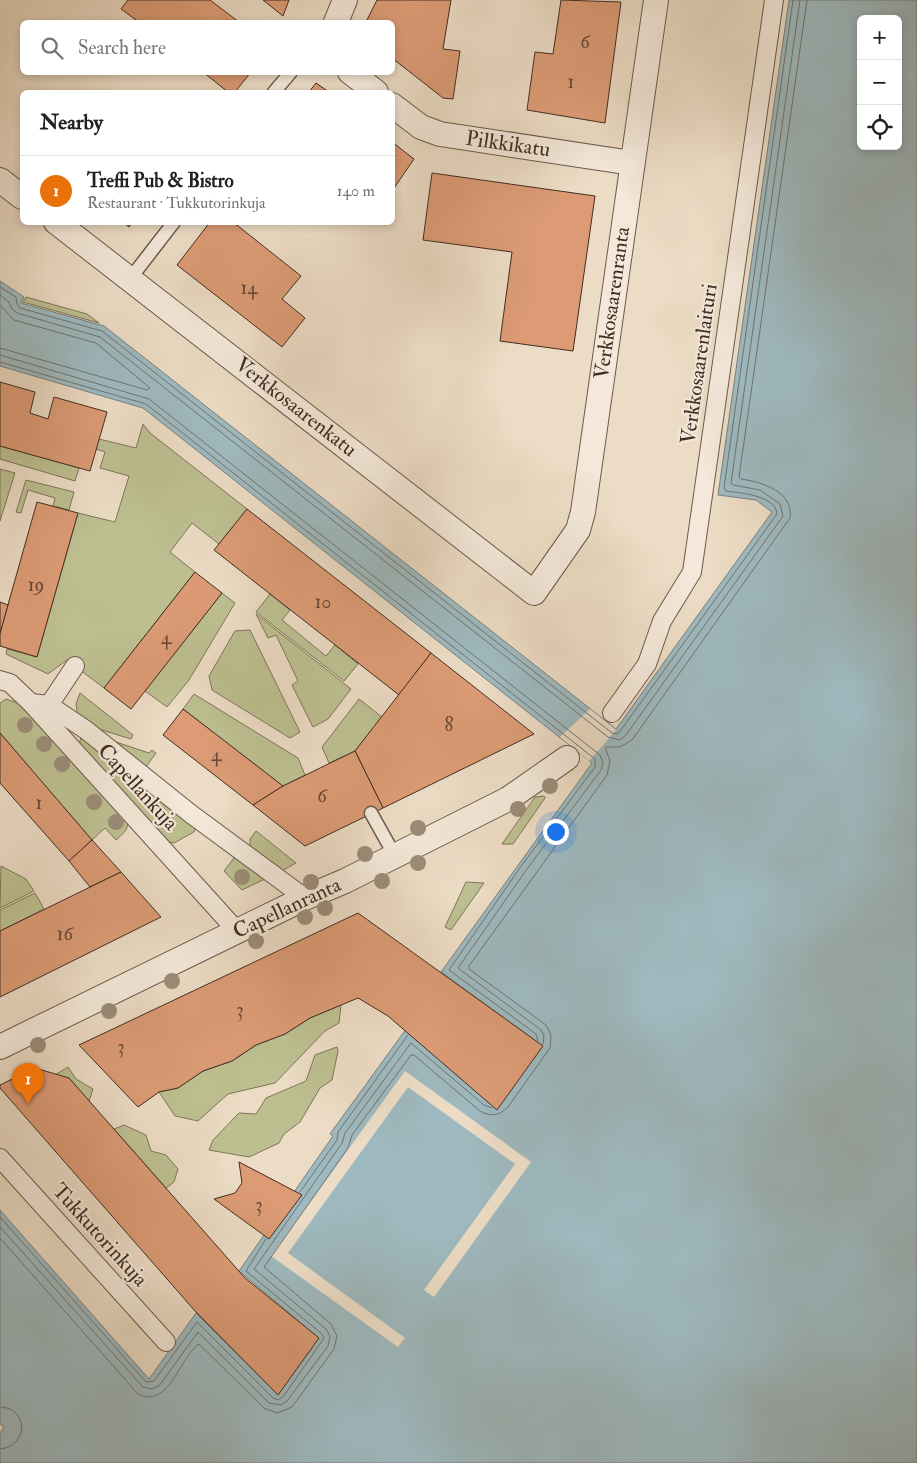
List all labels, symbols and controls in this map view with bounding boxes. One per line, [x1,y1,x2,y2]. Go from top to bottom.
map controls [857,15,902,150]
button: + [857,15,902,60]
search box [20,20,395,75]
house number: 6 [580,30,591,54]
icon: search [38,34,66,62]
text: Search here [78,36,166,60]
button: − [857,60,902,105]
house number: 1 [568,70,574,94]
button: locate [857,105,902,150]
text: Nearby [40,109,103,136]
street label: Pilkkikatu [464,125,552,163]
text: Treffi Pub & Bistro [87,169,234,193]
text: 1 [53,181,59,201]
text: 140 m [337,181,375,201]
text: Restaurant · Tukkutorinkuja [87,193,266,213]
street label: Verkkosaarenranta [588,225,636,381]
house number: 14 [240,276,258,300]
street label: Verkkosaarenlaituri [674,282,724,446]
street label: Verkkosaarenkatu [230,351,362,463]
house number: 19 [28,573,44,597]
house number: 10 [315,590,331,614]
house number: 4 [161,626,172,650]
house number: 8 [445,713,454,737]
street label: Capellankuja [92,738,184,836]
house number: 4 [211,743,222,767]
house number: 6 [317,784,328,808]
house number: 1 [36,791,42,815]
your location [543,819,569,845]
street label: Capellanranta [229,871,346,945]
house number: 16 [57,922,75,946]
house number: 3 [236,998,244,1022]
house number: 3 [117,1035,125,1059]
pin: 1 [12,1063,44,1104]
street label: Tukkutorinkuja [46,1178,154,1293]
house number: 3 [255,1193,263,1217]

